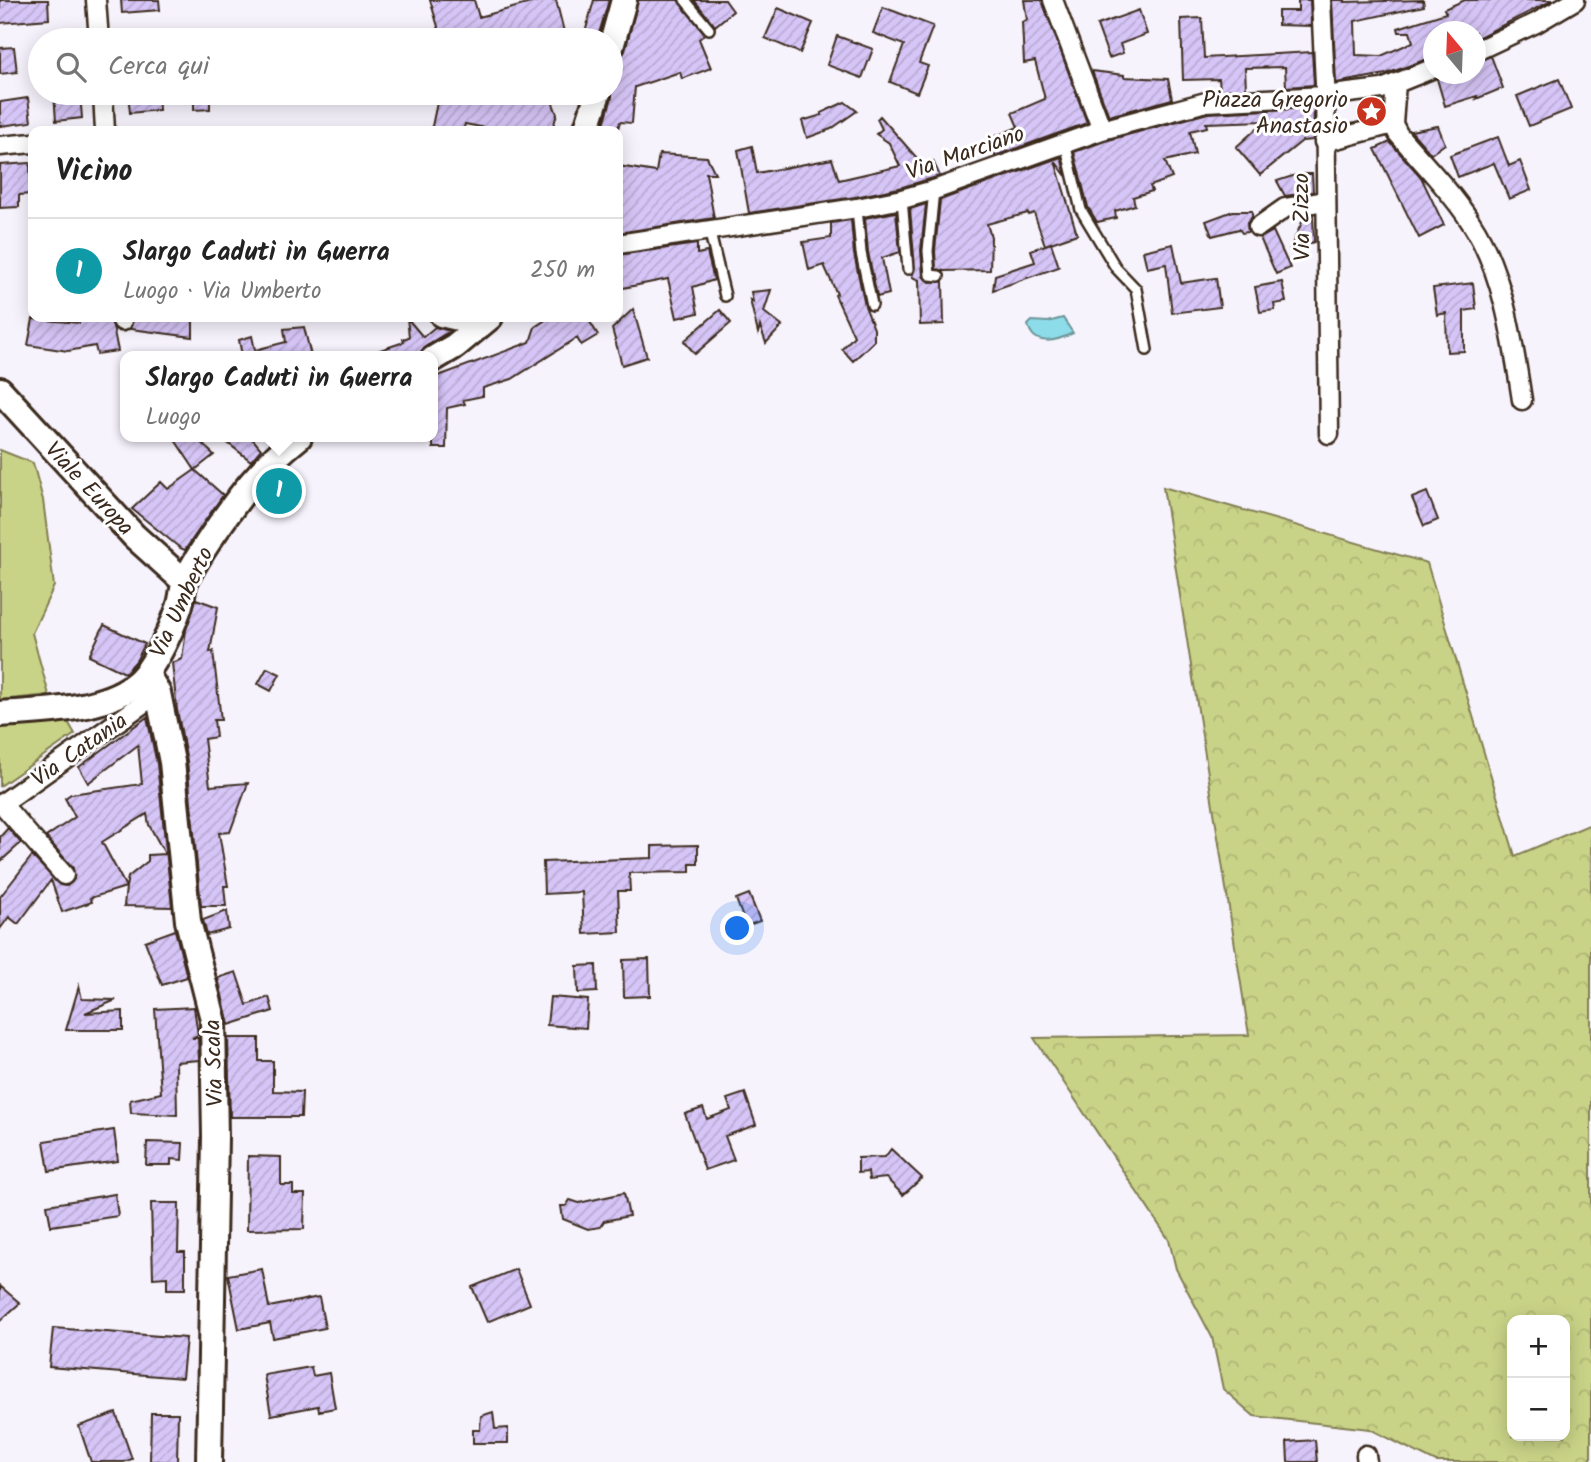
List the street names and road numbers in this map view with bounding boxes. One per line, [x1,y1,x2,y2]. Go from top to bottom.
street label: Via Marciano [901,117,1030,191]
street label: Via Zizzo [1284,173,1322,261]
street label: Viale Europa [35,434,142,545]
street label: Via Umberto [141,541,224,664]
street label: Via Catania [25,704,136,797]
street label: Via Scala [195,1019,235,1107]

